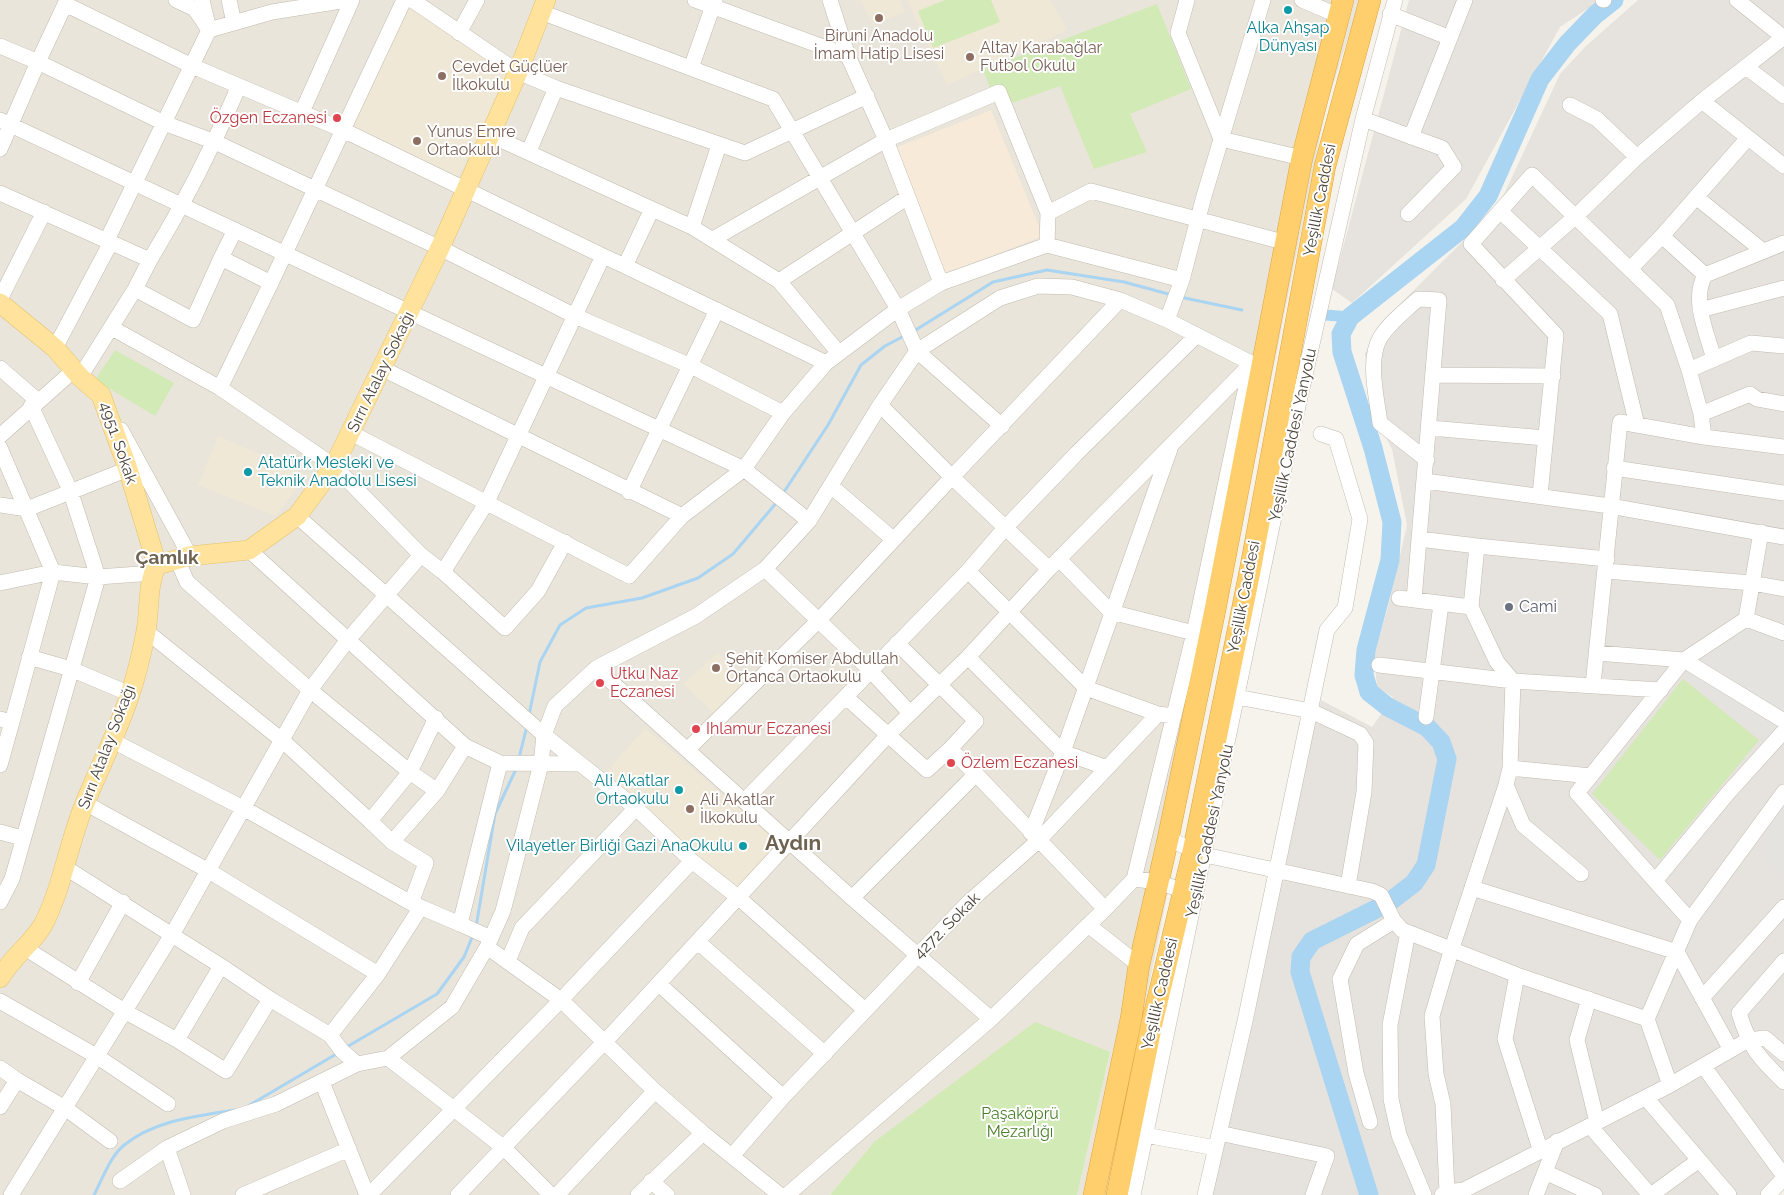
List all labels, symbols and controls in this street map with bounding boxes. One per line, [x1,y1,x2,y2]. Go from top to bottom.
marker: Alka Ahşap Dünyası [1282,4,1294,16]
marker: Biruni Anadolu İmam Hatip Lisesi [873,12,885,24]
place label: Alka Ahşap Dünyası [1247,18,1329,56]
place label: Biruni Anadolu İmam Hatip Lisesi [814,26,944,64]
place label: Altay Karabağlar Futbol Okulu [980,38,1102,76]
marker: Altay Karabağlar Futbol Okulu [964,51,976,63]
place label: Cevdet Güçlüer İlkokulu [452,57,568,95]
marker: Cevdet Güçlüer İlkokulu [436,70,448,82]
place label: Özgen Eczanesi [210,108,327,128]
marker: Özgen Eczanesi [331,112,343,124]
place label: Yunus Emre Ortaokulu [427,122,516,160]
marker: Yunus Emre Ortaokulu [411,135,423,147]
street label: Yeşillik Caddesi [1300,142,1340,258]
street label: Sırrı Atalay Sokağı [343,309,419,435]
street label: Yeşillik Caddesi Yanyolu [1265,346,1321,524]
street label: 4951. Sokak [95,399,141,487]
place label: Atatürk Mesleki ve Teknik Anadolu Lisesi [258,453,417,491]
marker: Atatürk Mesleki ve Teknik Anadolu Lisesi [242,466,254,478]
street label: Yeşillik Caddesi [1224,539,1264,655]
district label: Çamlık [135,547,199,569]
place label: Cami [1519,597,1557,617]
marker: Cami [1503,601,1515,613]
place label: Şehit Komiser Abdullah Ortanca Ortaokulu [726,649,899,687]
marker: Şehit Komiser Abdullah Ortanca Ortaokulu [710,662,722,674]
place label: Utku Naz Eczanesi [610,664,678,702]
marker: Utku Naz Eczanesi [594,677,606,689]
street label: Sırrı Atalay Sokağı [74,682,140,812]
place label: Ihlamur Eczanesi [706,719,831,739]
marker: Ihlamur Eczanesi [690,723,702,735]
street label: Yeşillik Caddesi Yanyolu [1182,742,1238,920]
place label: Özlem Eczanesi [961,753,1078,773]
marker: Özlem Eczanesi [945,757,957,769]
place label: Ali Akatlar Ortaokulu [594,771,669,809]
marker: Ali Akatlar Ortaokulu [673,784,685,796]
place label: Ali Akatlar İlkokulu [700,790,775,828]
marker: Ali Akatlar İlkokulu [684,803,696,815]
district label: Aydın [765,831,821,857]
place label: Vilayetler Birliği Gazi AnaOkulu [506,836,733,856]
marker: Vilayetler Birliği Gazi AnaOkulu [737,840,749,852]
street label: 4272. Sokak [910,889,984,963]
street label: Yeşillik Caddesi [1138,936,1182,1052]
park label: Paşaköprü Mezarlığı [981,1104,1059,1142]

